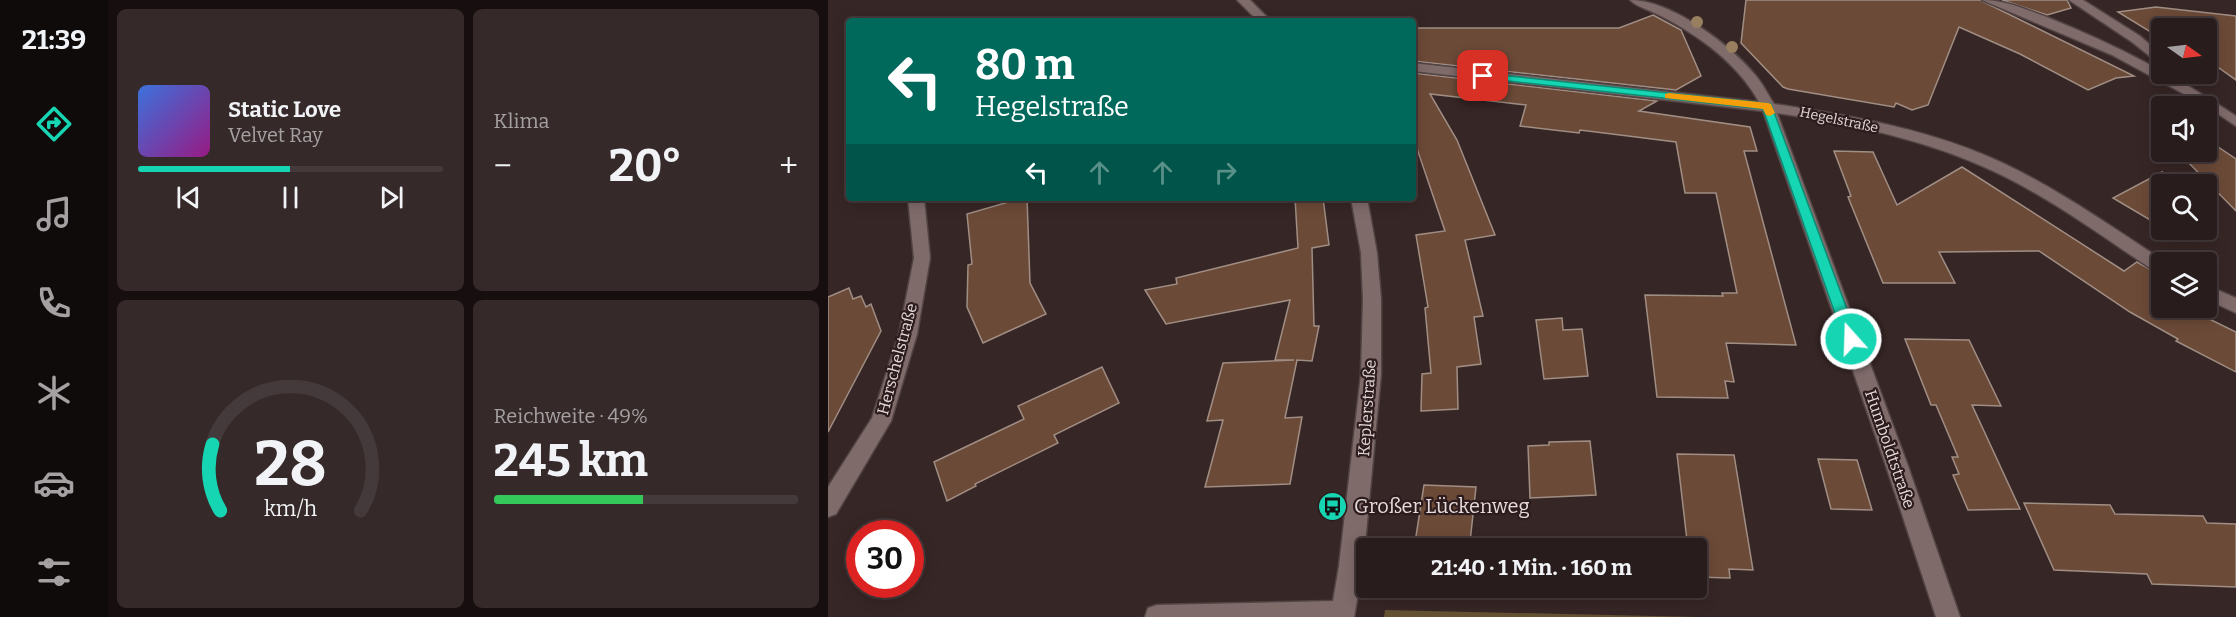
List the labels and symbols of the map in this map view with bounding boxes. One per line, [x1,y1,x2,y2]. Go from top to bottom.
north arrow [2151,18,2217,84]
pin [1457,50,1508,101]
street label: Hegelstraße [1798,103,1880,137]
street label: Herschelstraße [873,301,921,417]
position arrow [1819,307,1883,371]
street label: Keplerstraße [1354,359,1380,457]
street label: Humboldtstraße [1861,387,1919,511]
bus stop icon: Großer Lückenweg [1317,490,1349,522]
place label: Großer Lückenweg [1354,494,1530,518]
speed limit sign: 30 [846,520,924,598]

